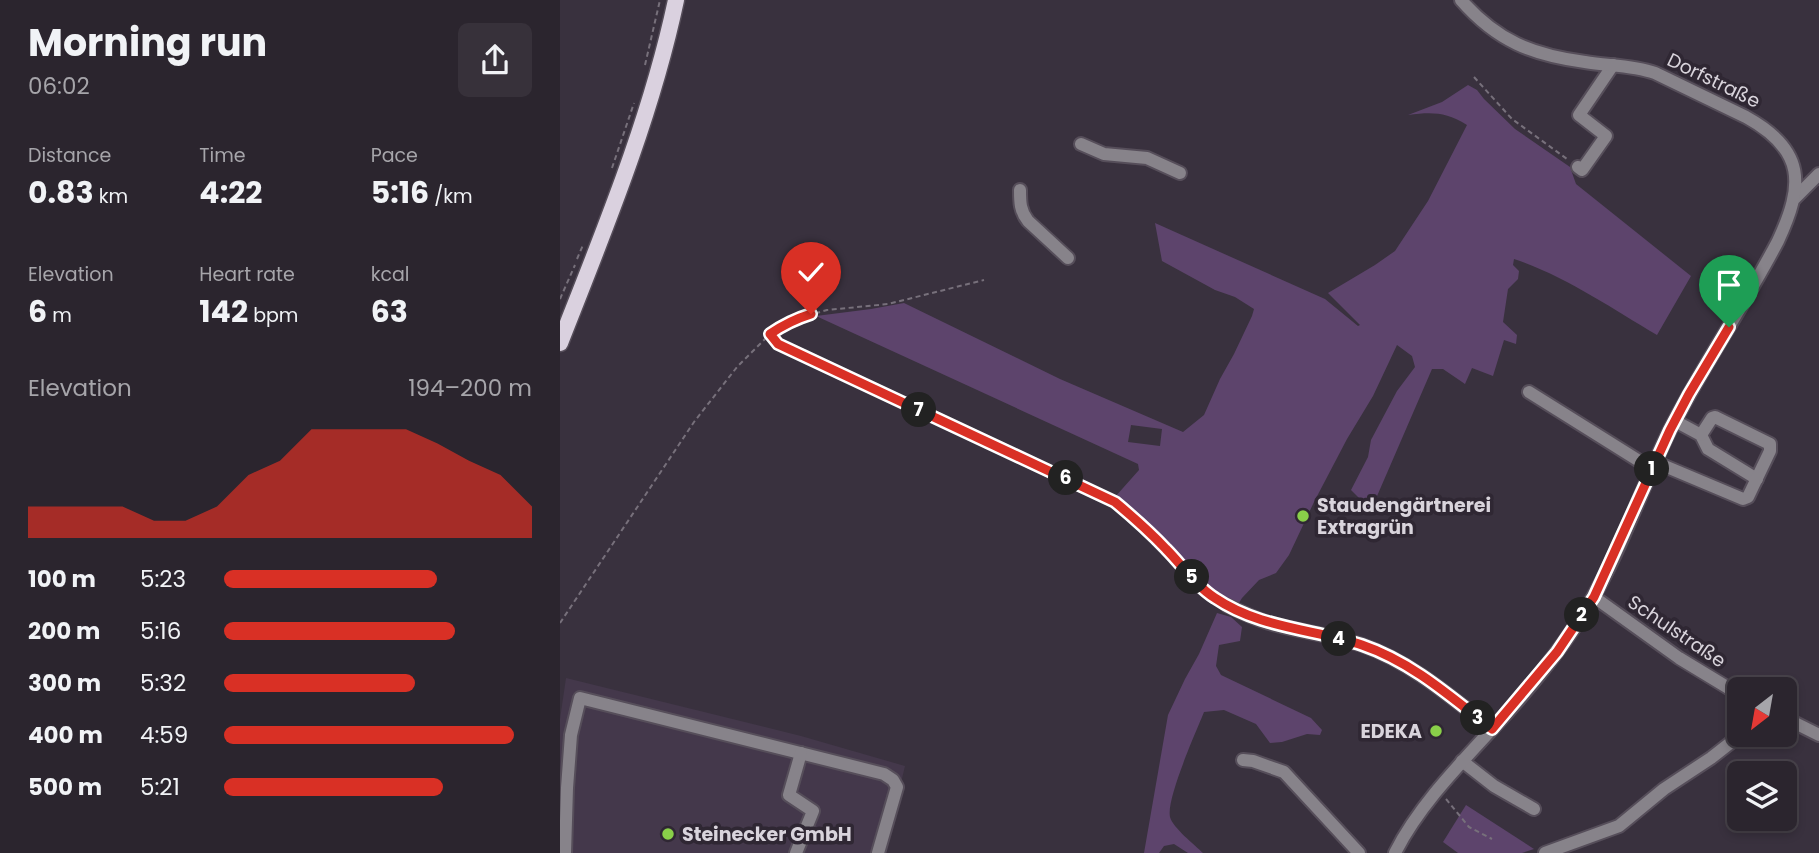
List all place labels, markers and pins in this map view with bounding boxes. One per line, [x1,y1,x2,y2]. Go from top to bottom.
pin [781,242,841,314]
pin [1699,255,1759,327]
pin: 7 [902,392,936,428]
pin: 1 [1634,452,1670,486]
pin: 6 [1049,461,1084,496]
place label: Staudengärtnerei Extragrün [1317,492,1491,541]
marker: Staudengärtnerei Extragrün [1295,508,1311,524]
pin: 5 [1174,560,1210,594]
pin: 2 [1564,598,1600,632]
pin: 4 [1322,622,1356,656]
pin: 3 [1460,700,1496,736]
place label: EDEKA [1360,718,1422,745]
marker: EDEKA [1428,723,1444,739]
place label: Steinecker GmbH [682,821,852,848]
marker: Steinecker GmbH [660,826,676,842]

